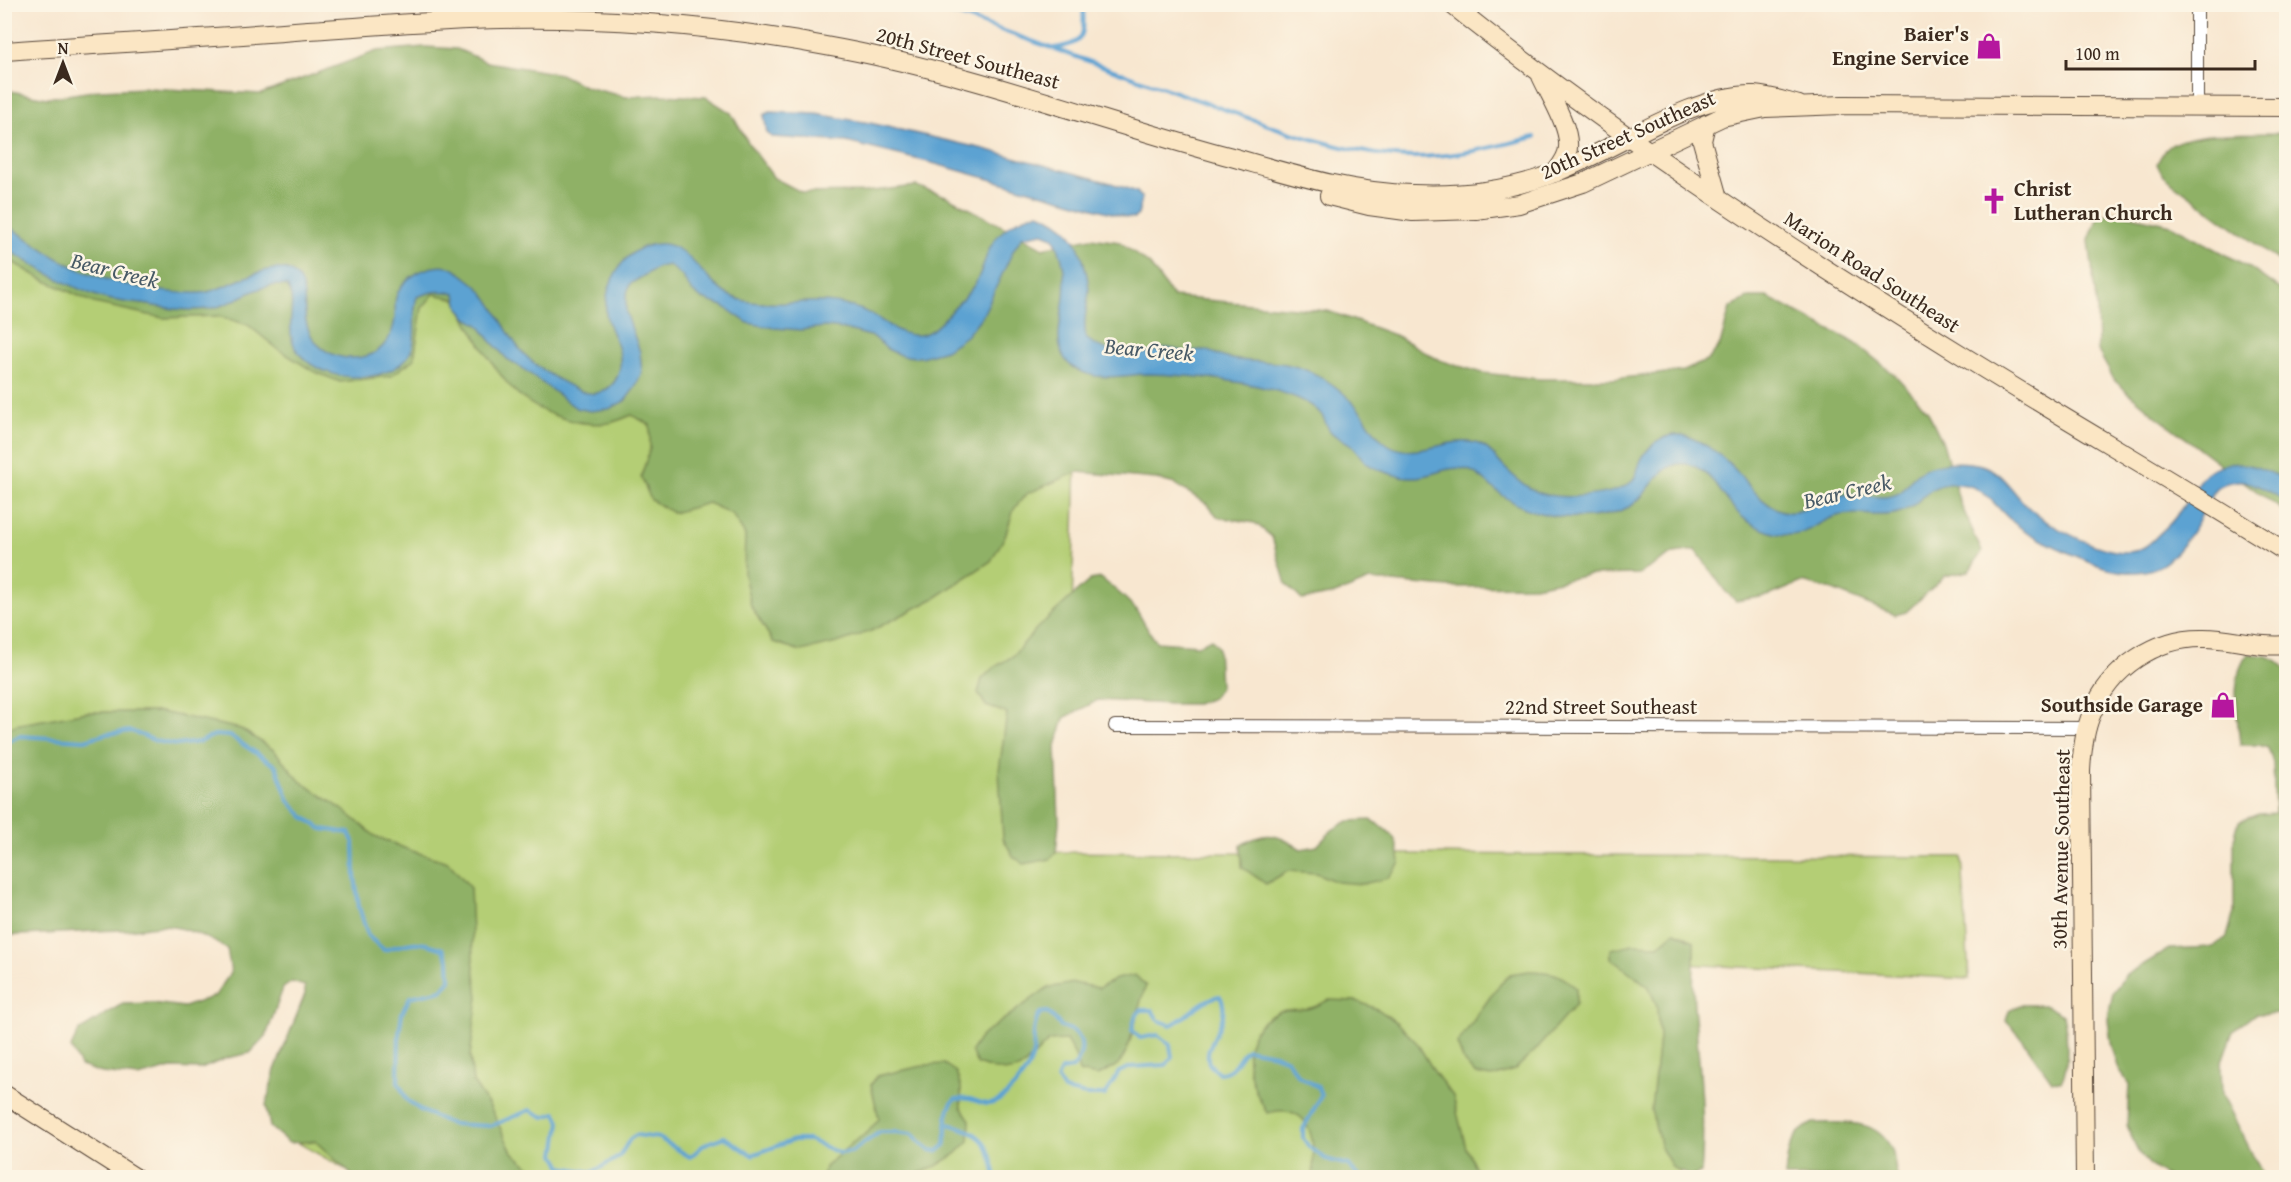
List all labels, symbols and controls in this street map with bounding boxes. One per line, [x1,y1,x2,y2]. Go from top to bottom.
street label: 20th Street Southeast [873,18,1064,97]
place label: Baier's Engine Service [1832,18,1969,73]
shop icon: Baier's Engine Service [1974,31,2004,61]
north arrow [33,33,93,93]
scale bar [2066,33,2255,71]
text: N [58,36,69,60]
text: 100 m [2075,40,2120,67]
street label: 20th Street Southeast [1535,82,1721,187]
place label: Christ Lutheran Church [2014,173,2173,228]
church icon: Christ Lutheran Church [1979,186,2009,216]
street label: Marion Road Southeast [1778,203,1967,341]
water label: Bear Creek [67,243,163,297]
water label: Bear Creek [1102,329,1196,369]
water label: Bear Creek [1799,465,1895,517]
place label: Southside Garage [2041,689,2203,720]
shop icon: Southside Garage [2208,690,2238,720]
street label: 22nd Street Southeast [1505,691,1698,722]
street label: 30th Avenue Southeast [2043,748,2078,949]

